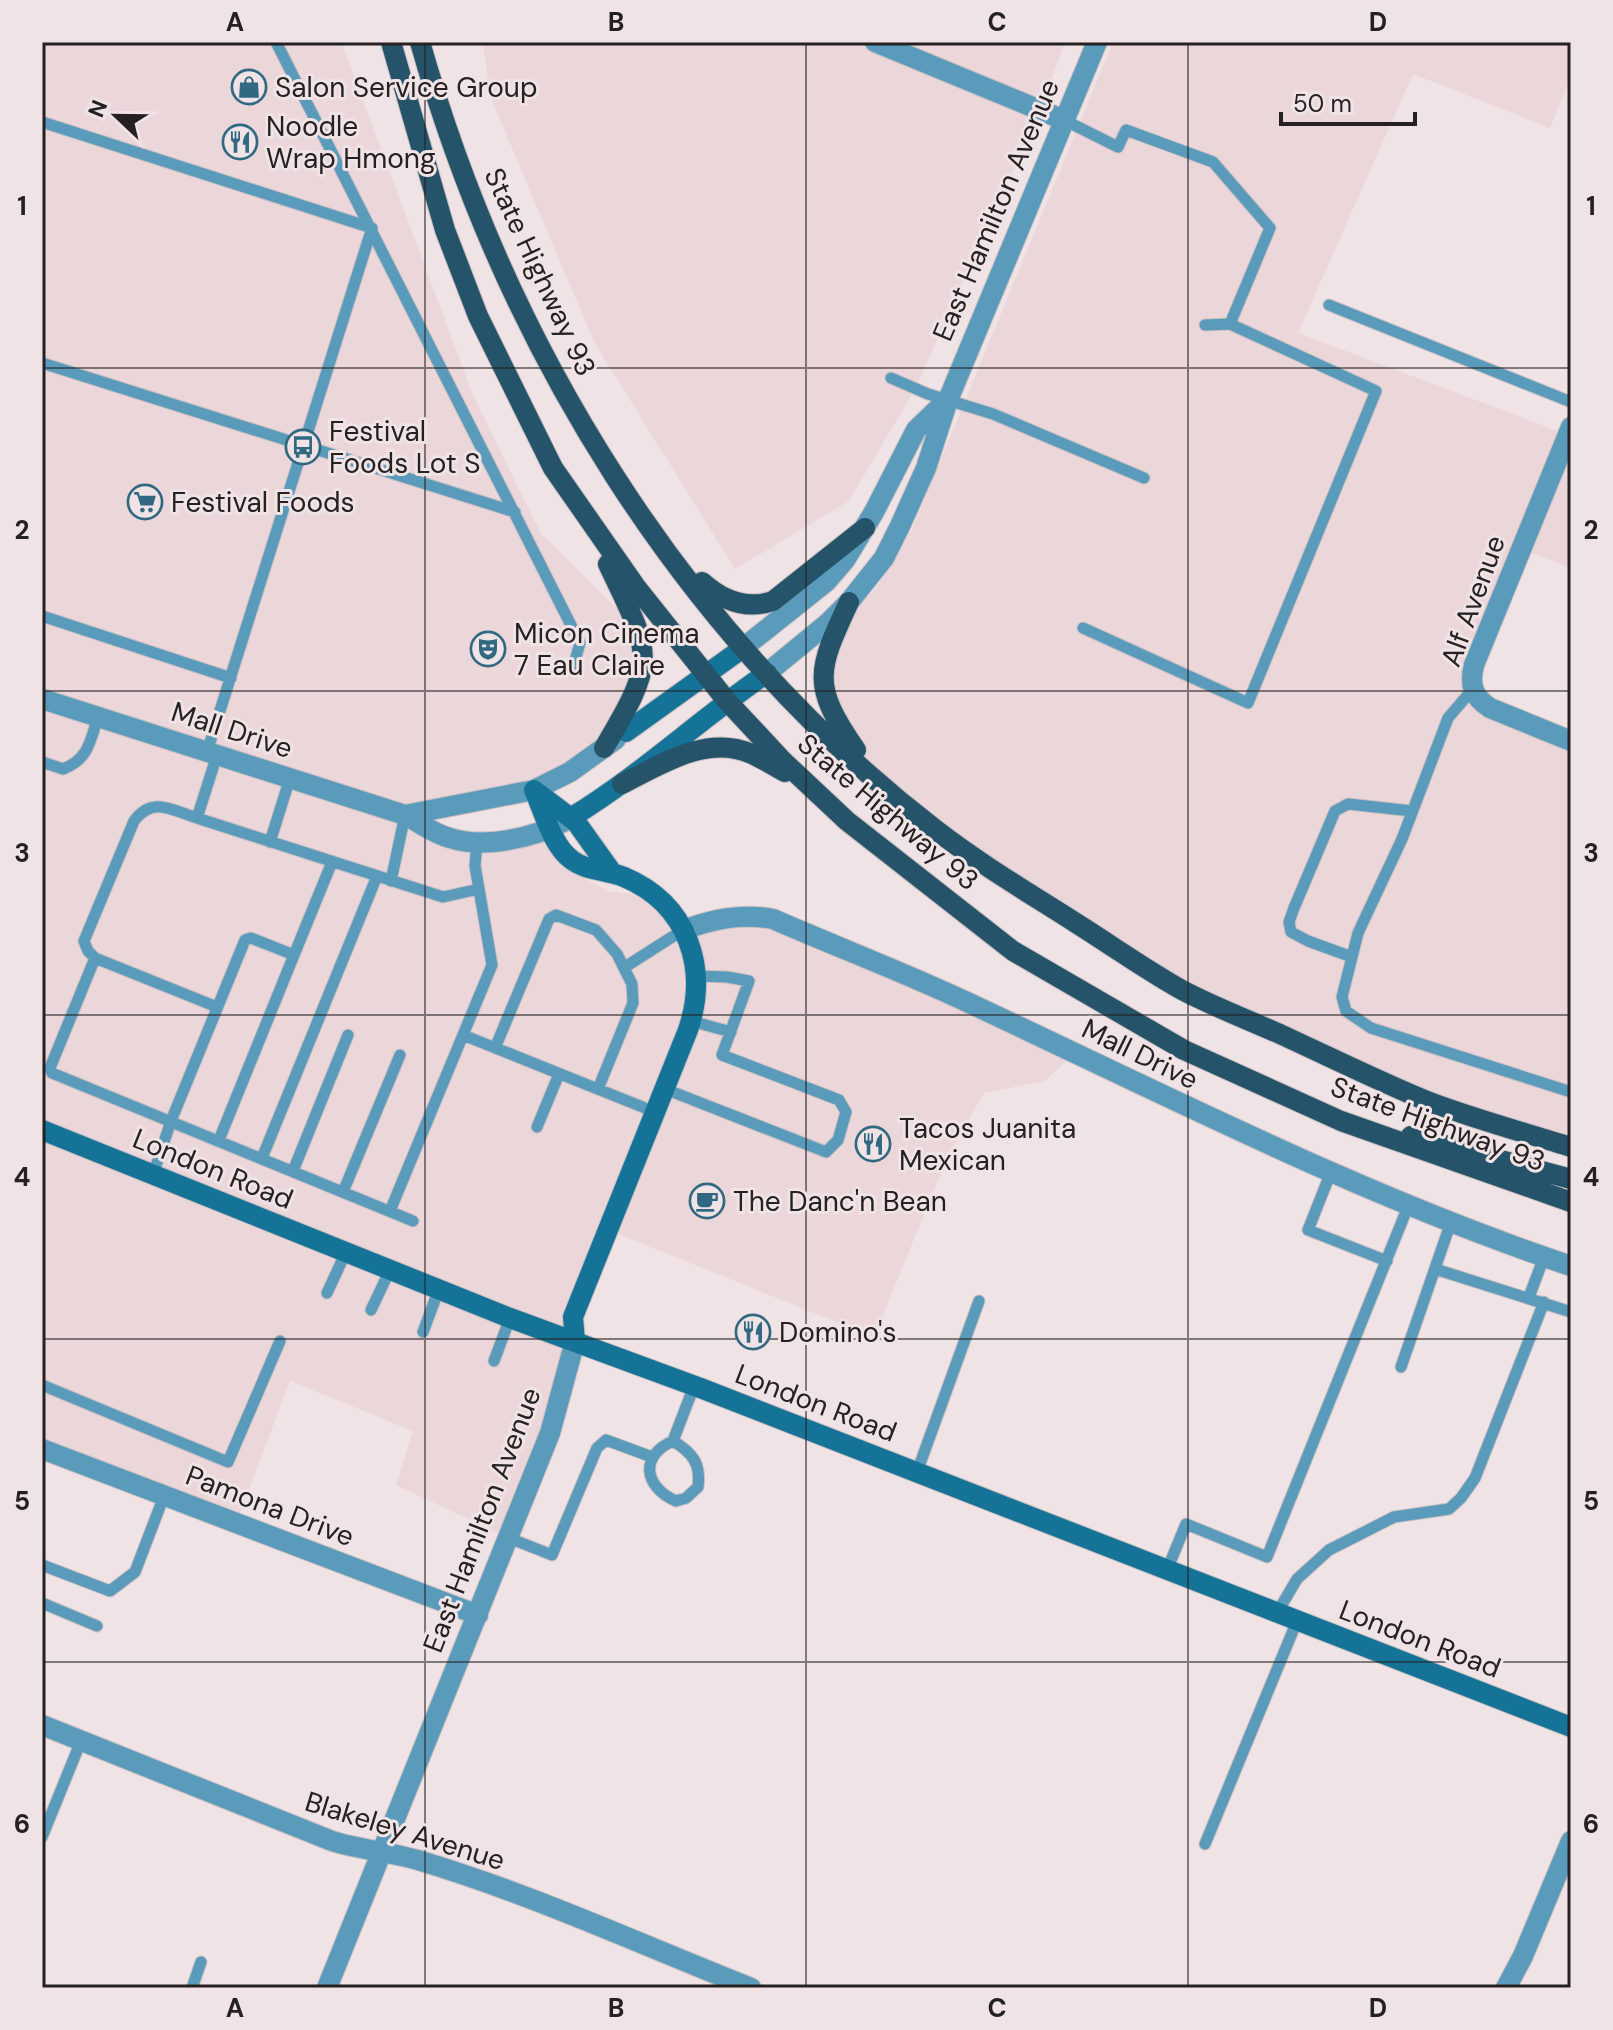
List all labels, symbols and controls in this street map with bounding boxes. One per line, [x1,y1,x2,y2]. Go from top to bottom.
text: A [226,5,244,39]
text: B [608,5,624,39]
text: C [987,5,1007,39]
text: D [1369,5,1387,39]
shop icon: Salon Service Group [230,68,268,106]
place label: Salon Service Group [275,69,537,106]
street label: East Hamilton Avenue [924,73,1068,347]
north arrow [76,76,156,156]
scale bar [1281,76,1415,126]
text: 50 m [1293,88,1352,119]
text: N [81,96,114,122]
place label: Noodle Wrap Hmong [266,108,436,177]
restaurant icon: Noodle Wrap Hmong [221,123,259,161]
street label: State Highway 93 [476,162,604,382]
text: 1 [17,189,27,223]
text: 1 [1586,189,1596,223]
place label: Festival Foods Lot S [329,413,481,482]
bus stop icon: Festival Foods Lot S [284,428,322,466]
supermarket icon: Festival Foods [126,483,164,521]
place label: Festival Foods [171,484,355,521]
text: 2 [14,513,30,547]
text: 2 [1583,513,1599,547]
street label: Alf Avenue [1432,530,1514,672]
place label: Micon Cinema 7 Eau Claire [514,615,699,684]
theatre icon: Micon Cinema 7 Eau Claire [469,630,507,668]
street label: Mall Drive [167,693,297,767]
street label: State Highway 93 [790,725,986,899]
text: 3 [14,836,30,870]
text: 3 [1583,836,1599,870]
street label: Mall Drive [1076,1010,1204,1098]
street label: State Highway 93 [1326,1068,1550,1180]
place label: Tacos Juanita Mexican [899,1110,1076,1179]
street label: London Road [127,1120,299,1218]
restaurant icon: Tacos Juanita Mexican [854,1125,892,1163]
text: 4 [14,1160,30,1194]
text: 4 [1583,1160,1599,1194]
cafe icon: The Danc'n Bean [688,1182,726,1220]
place label: The Danc'n Bean [733,1183,947,1220]
restaurant icon: Domino's [734,1313,772,1351]
place label: Domino's [779,1314,897,1351]
street label: London Road [730,1355,902,1451]
street label: East Hamilton Avenue [414,1382,550,1658]
street label: Pamona Drive [181,1457,359,1555]
text: 5 [14,1484,30,1518]
text: 5 [1583,1484,1599,1518]
street label: London Road [1334,1591,1506,1687]
street label: Blakeley Avenue [301,1783,509,1879]
text: 6 [14,1807,30,1841]
text: 6 [1583,1807,1599,1841]
text: A [226,1991,244,2025]
text: B [608,1991,624,2025]
text: C [987,1991,1007,2025]
text: D [1369,1991,1387,2025]

